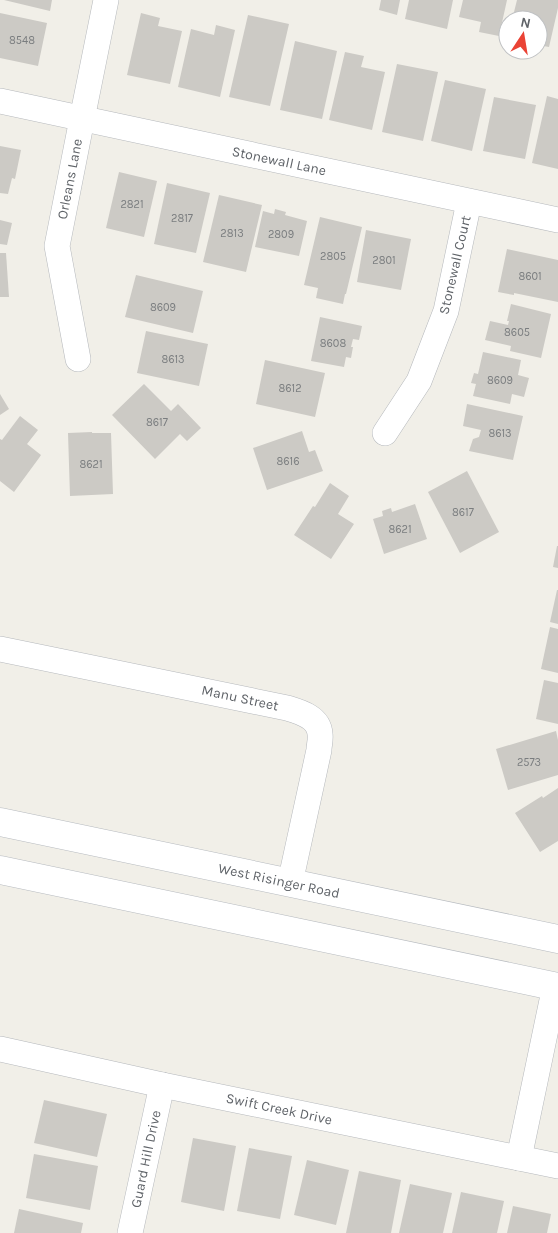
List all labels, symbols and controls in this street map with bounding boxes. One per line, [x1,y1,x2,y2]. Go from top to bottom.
north arrow [498,10,548,60]
text: N [519,13,532,32]
house number: 8548 [9,34,35,47]
street label: Orleans Lane [54,137,86,221]
street label: Stonewall Lane [230,143,328,179]
house number: 2821 [120,198,144,211]
house number: 2817 [171,212,193,225]
street label: Stonewall Court [435,214,475,316]
house number: 2813 [220,227,244,240]
house number: 2809 [268,228,294,241]
house number: 2805 [320,250,346,263]
house number: 2801 [372,254,396,267]
house number: 8601 [518,270,542,283]
house number: 8609 [150,301,176,314]
house number: 8605 [504,326,530,339]
house number: 8608 [320,337,346,350]
house number: 8613 [161,353,185,366]
house number: 8609 [487,374,513,387]
house number: 8612 [278,382,302,395]
house number: 8617 [146,416,168,429]
house number: 8613 [488,427,512,440]
house number: 8616 [277,455,300,468]
house number: 8621 [79,458,103,471]
house number: 8617 [452,506,474,519]
house number: 8621 [388,523,412,536]
street label: Manu Street [200,682,280,714]
house number: 2573 [517,756,541,769]
street label: West Risinger Road [217,860,341,902]
street label: Swift Creek Drive [224,1089,334,1129]
street label: Guard Hill Drive [127,1109,165,1209]

